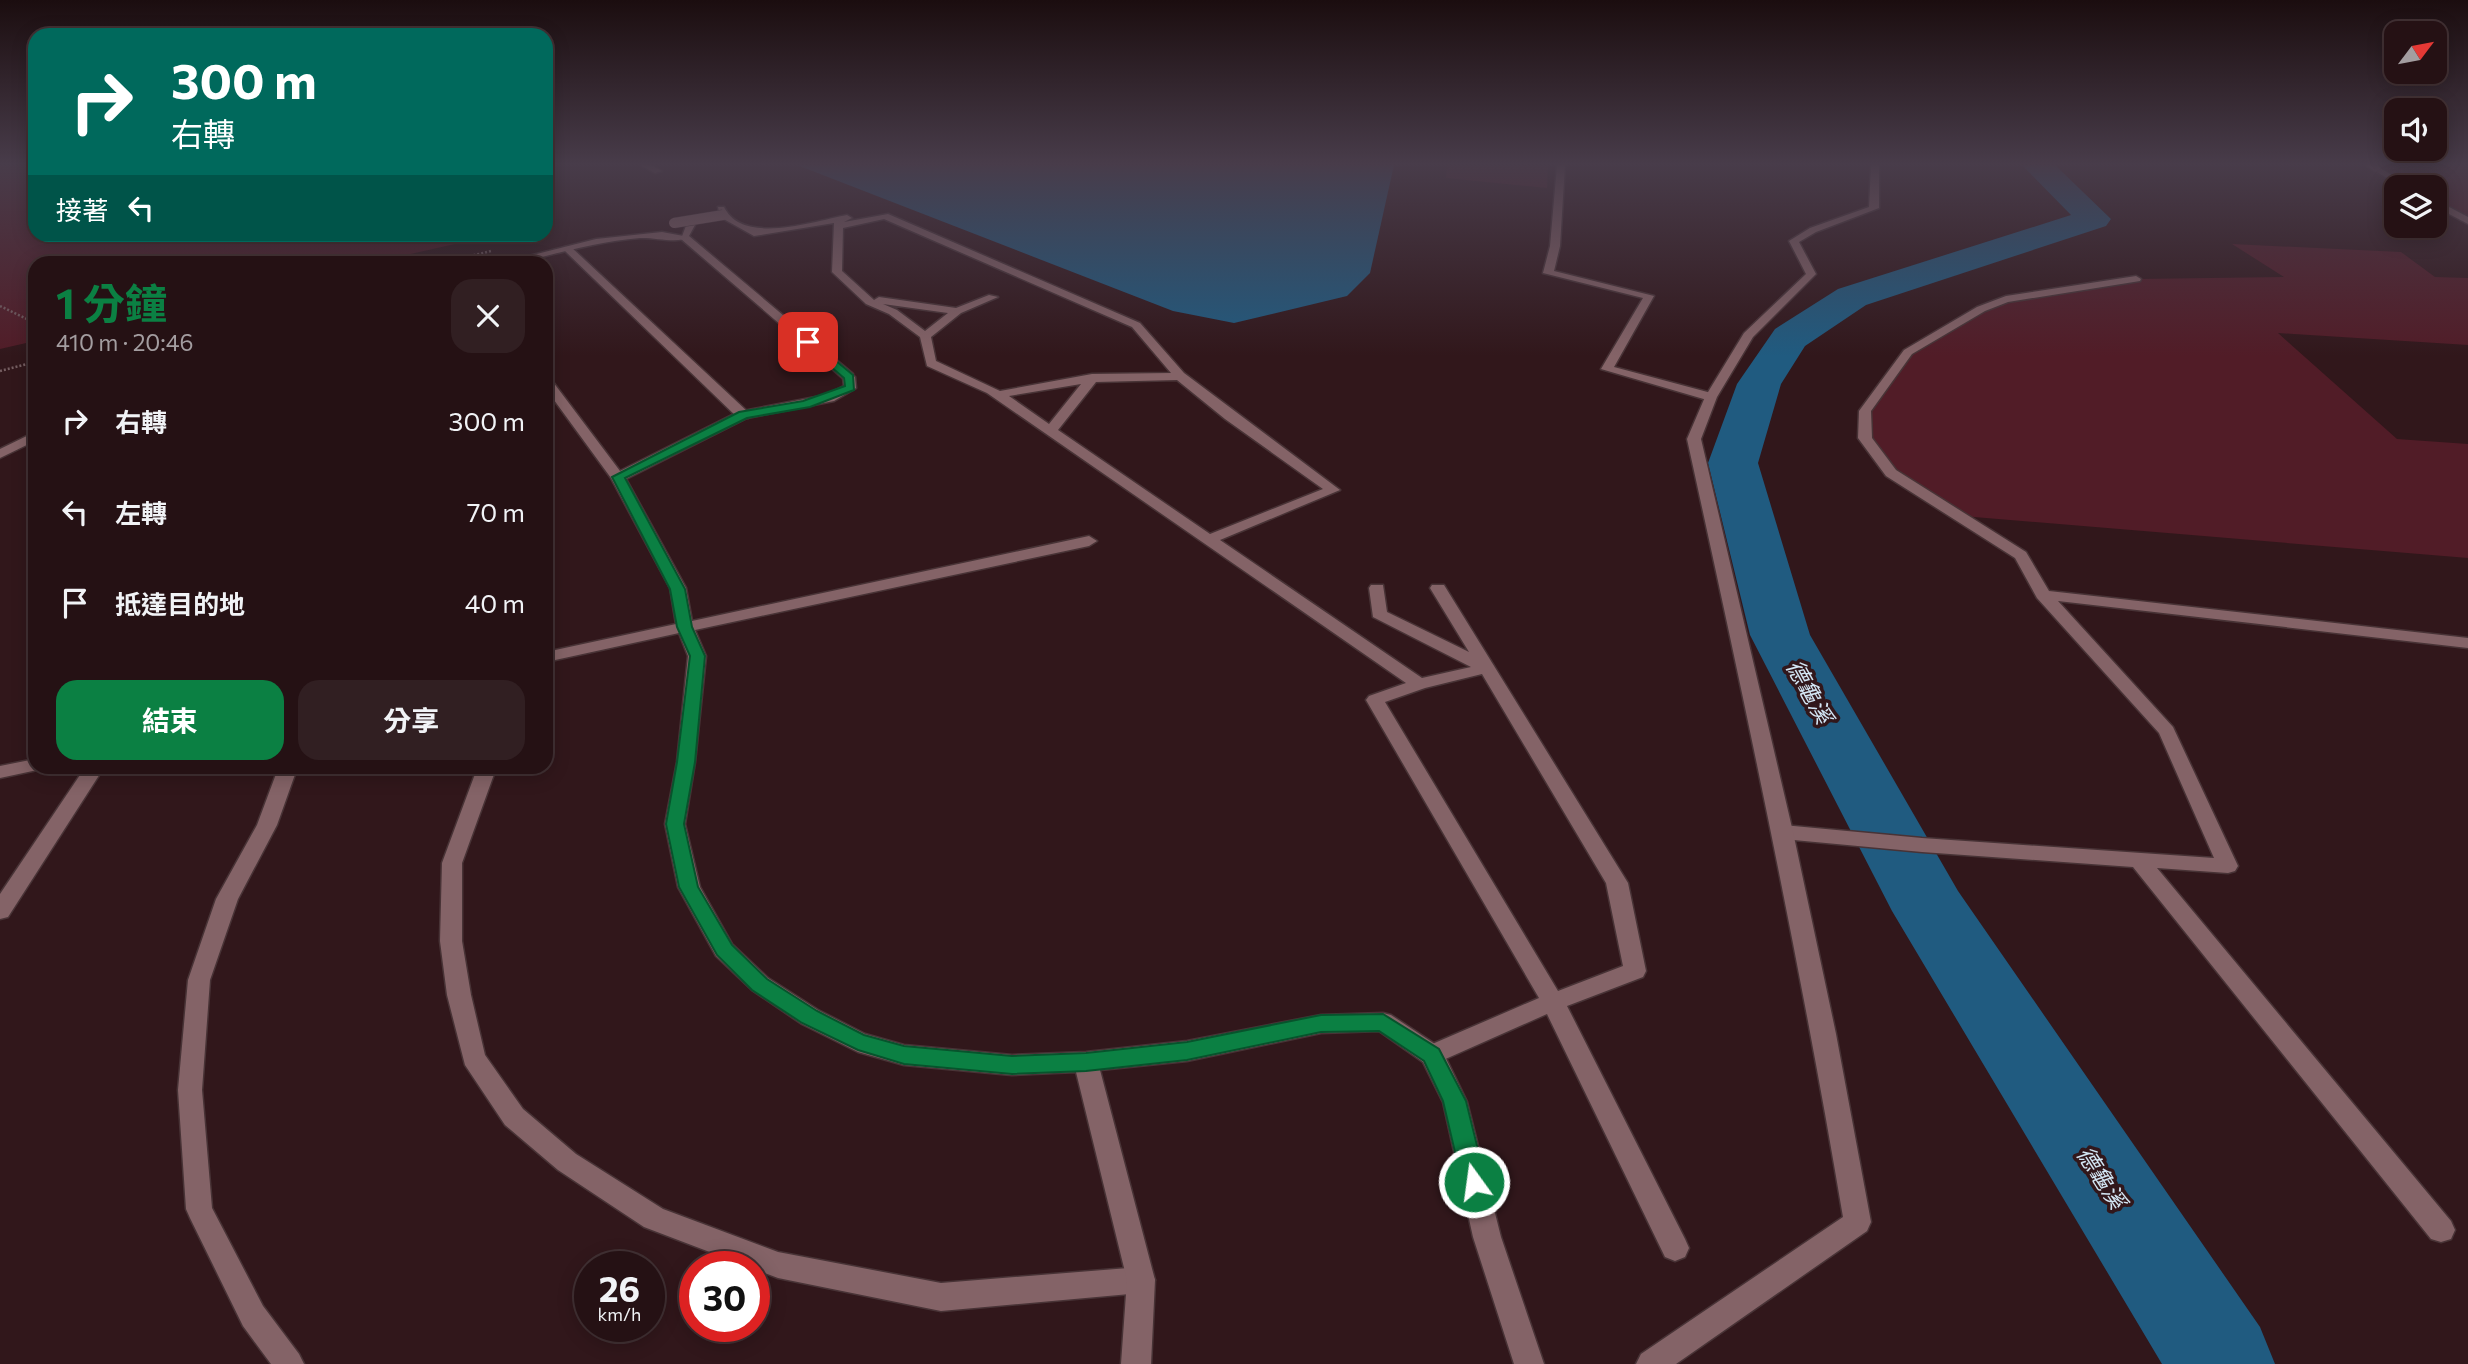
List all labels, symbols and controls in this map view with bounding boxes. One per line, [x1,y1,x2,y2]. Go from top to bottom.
north arrow [2384,21,2446,84]
map controls [2384,21,2447,238]
text: 300 m [171,49,317,109]
icon: right [56,56,147,147]
button: sound [2384,98,2447,161]
text: 右轉 [171,113,235,153]
button: layers [2384,175,2447,238]
icon: left [122,189,160,227]
text: 接著 [56,194,108,225]
text: 1 分鐘 [56,276,167,328]
button: close [451,279,525,353]
pin [778,312,838,372]
icon: arrive [789,323,827,361]
text: 410 m · 20:46 [56,328,194,356]
icon: right [56,402,94,440]
text: 300 m [449,405,525,436]
text: 右轉 [115,406,167,437]
icon: left [56,493,94,531]
text: 70 m [467,496,525,527]
text: 左轉 [115,497,167,528]
icon: arrive [56,584,94,622]
text: 40 m [465,587,525,618]
text: 抵達目的地 [115,588,245,619]
water label: 德龜溪 [1781,654,1840,731]
button: 結束 [56,680,284,760]
button: 分享 [298,680,525,760]
water label: 德龜溪 [2071,1140,2134,1216]
position arrow [1437,1145,1511,1219]
speed limit sign: 30 [679,1251,770,1342]
text: 26 [599,1266,640,1309]
text: km/h [598,1303,641,1325]

